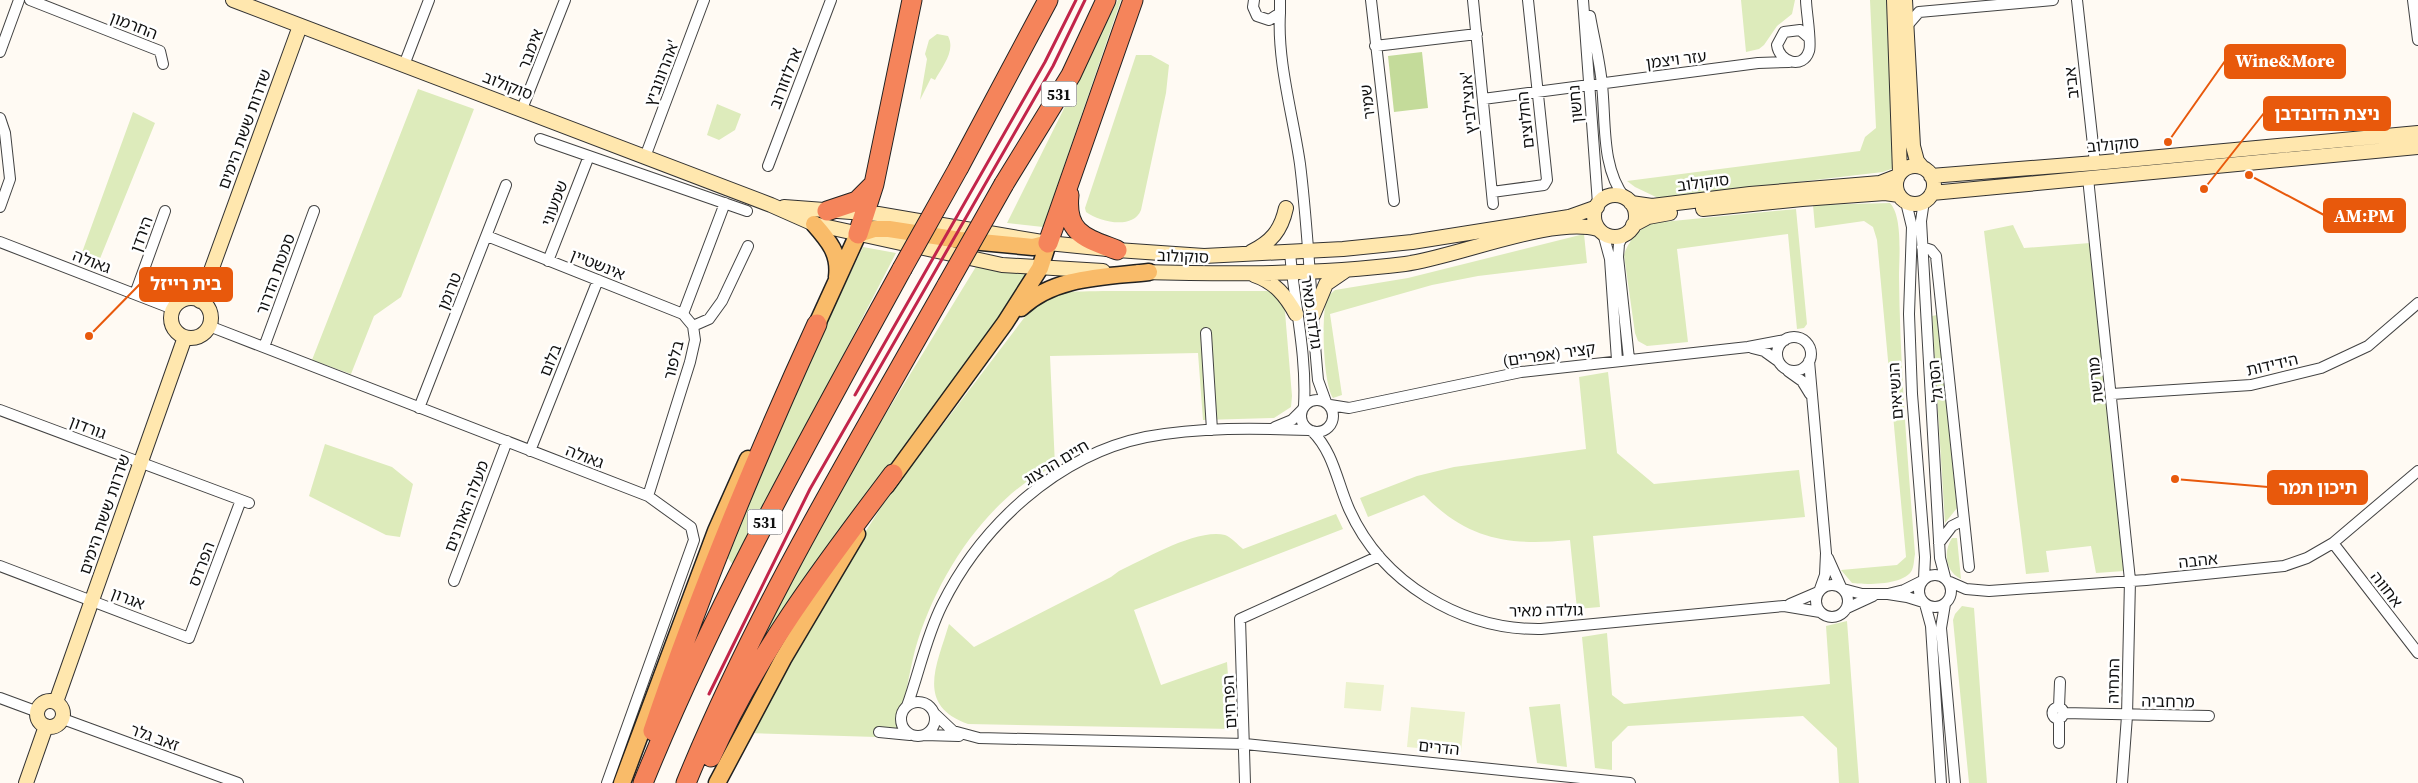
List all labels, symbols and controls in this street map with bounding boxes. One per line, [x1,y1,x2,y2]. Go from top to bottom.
street label: החרמון [107,6,161,44]
street label: אימבר [512,25,548,73]
street label: אהרונוביץ' [638,37,684,109]
street label: ארלוזורוב [763,44,807,112]
street label: עזר ויצמן [1644,44,1708,74]
callout: Wine&More [2225,45,2345,78]
text: Wine&More [2235,48,2335,73]
street label: סוקולוב [480,65,536,105]
street label: שדרות ששת הימים [212,66,276,192]
street label: אביב [2058,66,2084,100]
street label: אנצילביץ' [1454,71,1482,135]
road number: 531 [1042,82,1076,106]
street label: שמיר [1354,83,1380,121]
street label: נחשון [1562,84,1588,124]
street label: החלוצים [1511,90,1539,150]
callout: ניצת הדובדבן [2264,97,2390,130]
text: ניצת הדובדבן [2274,101,2380,126]
street label: סוקולוב [2086,131,2140,157]
street label: סוקולוב [1676,168,1730,196]
street label: שמעוני [535,177,573,229]
callout: AM:PM [2324,199,2405,232]
text: AM:PM [2334,203,2394,228]
street label: הירדן [124,213,158,255]
street label: סמטת הדרור [250,230,300,318]
street label: אינשטיין [567,243,629,285]
street label: גאולה [70,244,114,278]
street label: סוקולוב [1157,244,1209,268]
callout: בית רייזל [140,268,232,301]
street label: טרומן [432,269,466,313]
text: בית רייזל [150,271,222,296]
street label: גולדה מאיר [1296,274,1328,350]
street label: קציר (אפריים) [1501,337,1597,371]
street label: בלפור [658,338,688,382]
street label: בלום [534,341,566,379]
street label: הידידות [2244,347,2300,381]
street label: מורשת [2082,356,2108,404]
street label: הסרגל [1922,359,1948,403]
street label: הנשיאים [1882,362,1908,420]
street label: גורדון [66,410,110,444]
street label: חיים הרצוג [1019,434,1093,490]
street label: גאולה [563,439,607,473]
street label: שדרות ששת הימים [73,451,135,577]
street label: מעלה האורנים [438,457,494,555]
callout: תיכון תמר [2268,471,2367,504]
text: תיכון תמר [2279,475,2357,500]
road number: 531 [748,510,782,534]
street label: הפרדס [182,538,220,590]
street label: אהבה [2177,547,2219,573]
street label: אחווה [2366,566,2408,612]
street label: אגרון [108,582,148,614]
street label: גולדה מאיר [1509,598,1583,622]
street label: התחיה [2102,658,2124,704]
street label: הפרחים [1217,675,1241,729]
street label: מרחביה [2141,690,2195,712]
street label: זאב גלר [127,718,183,756]
street label: הדרים [1417,734,1461,760]

